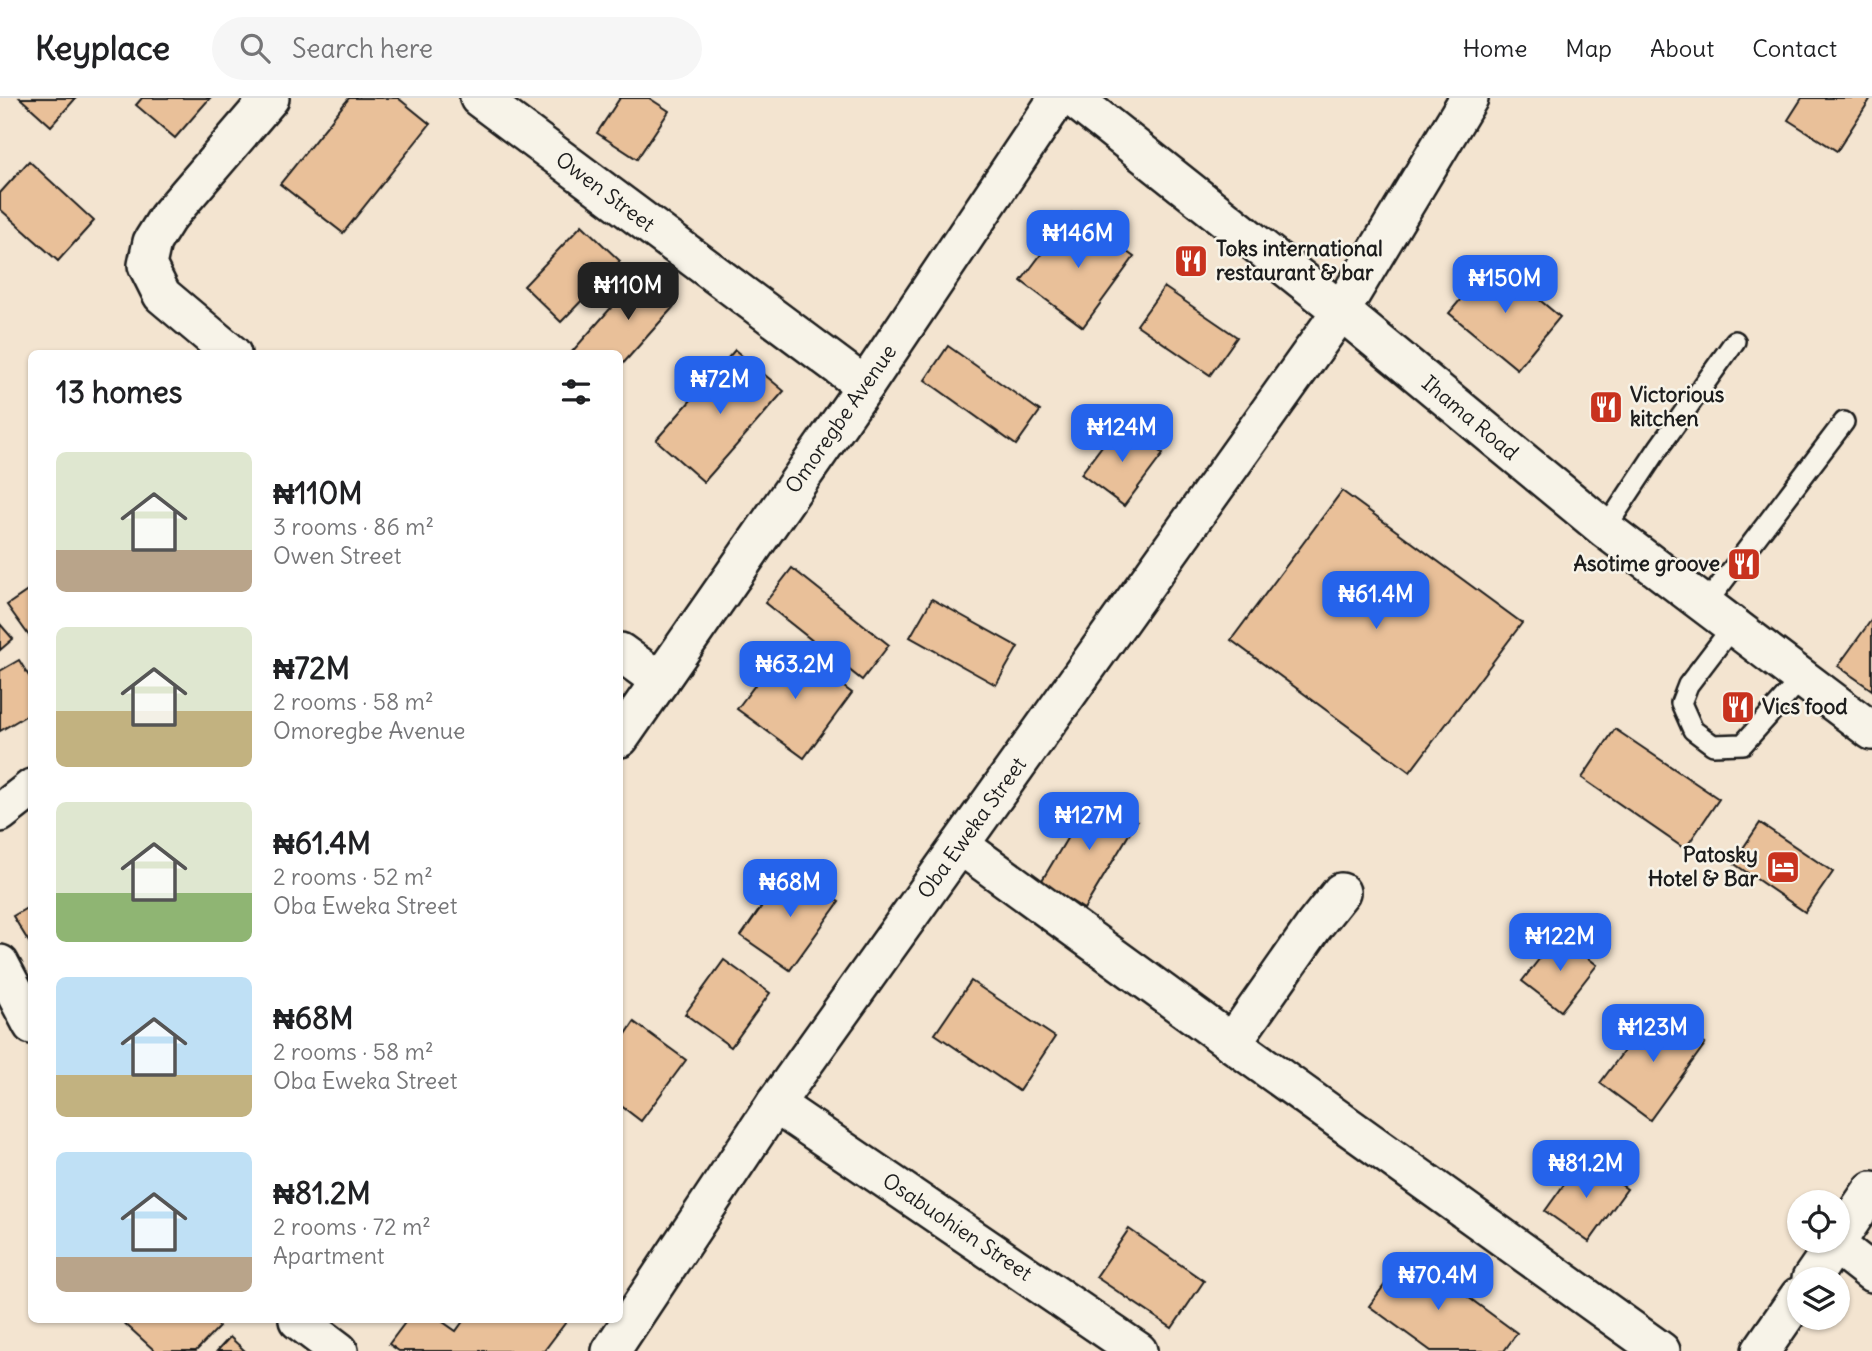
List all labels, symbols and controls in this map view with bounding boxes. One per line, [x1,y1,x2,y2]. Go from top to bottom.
search box [212,17,702,80]
text: Keyplace [35,27,170,69]
icon: search [236,29,274,67]
text: Search here [292,32,433,65]
text: Home [1463,33,1527,63]
text: Map [1565,33,1612,63]
text: About [1650,33,1714,63]
text: Contact [1752,33,1837,63]
street label: Owen Street [550,146,660,238]
pin: ₦146M [1029,211,1127,270]
text: ₦146M [1043,218,1113,247]
place label: Toks international restaurant & bar [1216,235,1383,286]
restaurant icon: Toks international restaurant & bar [1172,242,1210,280]
pin: ₦150M [1456,256,1554,315]
pin: ₦110M [579,262,677,322]
text: ₦150M [1469,263,1541,292]
text: ₦110M [594,270,662,299]
street label: Omoregbe Avenue [779,339,902,498]
pin: ₦72M [679,356,761,416]
text: ₦72M [690,364,750,393]
street label: Ihama Road [1416,369,1524,466]
text: 13 homes [56,373,182,411]
icon: filters [557,373,595,411]
place label: Victorious kitchen [1630,381,1725,432]
restaurant icon: Victorious kitchen [1587,388,1625,426]
pin: ₦124M [1073,404,1171,464]
text: ₦124M [1087,412,1157,441]
text: ₦110M [273,474,363,512]
icon: home [112,480,196,564]
text: 3 rooms · 86 m² [273,512,434,541]
text: Owen Street [273,541,401,570]
restaurant icon: Asotime groove [1725,545,1763,583]
place label: Asotime groove [1574,550,1720,577]
pin: ₦61.4M [1319,572,1433,631]
text: ₦61.4M [1338,579,1414,608]
pin: ₦63.2M [738,642,852,701]
text: ₦72M [273,649,350,687]
text: ₦63.2M [756,649,835,678]
icon: home [112,655,196,739]
text: 2 rooms · 58 m² [273,687,434,716]
restaurant icon: Vics food [1719,688,1757,726]
place label: Vics food [1762,693,1848,720]
text: Omoregbe Avenue [273,716,466,745]
street label: Oba Eweka Street [911,752,1032,904]
pin: ₦127M [1040,792,1138,852]
text: ₦127M [1055,800,1123,829]
text: ₦61.4M [273,824,371,862]
icon: home [112,830,196,914]
place label: Patosky Hotel & Bar [1648,841,1758,892]
hotel icon: Patosky Hotel & Bar [1764,848,1802,886]
pin: ₦68M [749,860,831,919]
text: 2 rooms · 52 m² [273,862,433,891]
text: ₦68M [759,867,821,896]
text: Oba Eweka Street [273,891,457,920]
pin: ₦122M [1511,914,1609,973]
text: ₦122M [1525,921,1595,950]
text: ₦68M [273,999,354,1037]
pin: ₦123M [1604,1004,1702,1064]
icon: home [112,1005,196,1089]
text: ₦123M [1618,1012,1688,1041]
text: 2 rooms · 58 m² [273,1037,434,1066]
text: Oba Eweka Street [273,1066,457,1095]
pin: ₦81.2M [1529,1140,1643,1200]
text: ₦81.2M [1548,1148,1624,1177]
street label: Osabuohien Street [877,1167,1037,1287]
text: ₦81.2M [273,1174,371,1212]
icon: home [112,1180,196,1264]
map controls [1787,1190,1850,1330]
button: locate [1787,1190,1850,1253]
text: 2 rooms · 72 m² [273,1212,431,1241]
text: Apartment [273,1241,385,1270]
pin: ₦70.4M [1381,1252,1495,1312]
text: ₦70.4M [1398,1260,1478,1289]
button: layers [1787,1267,1850,1330]

